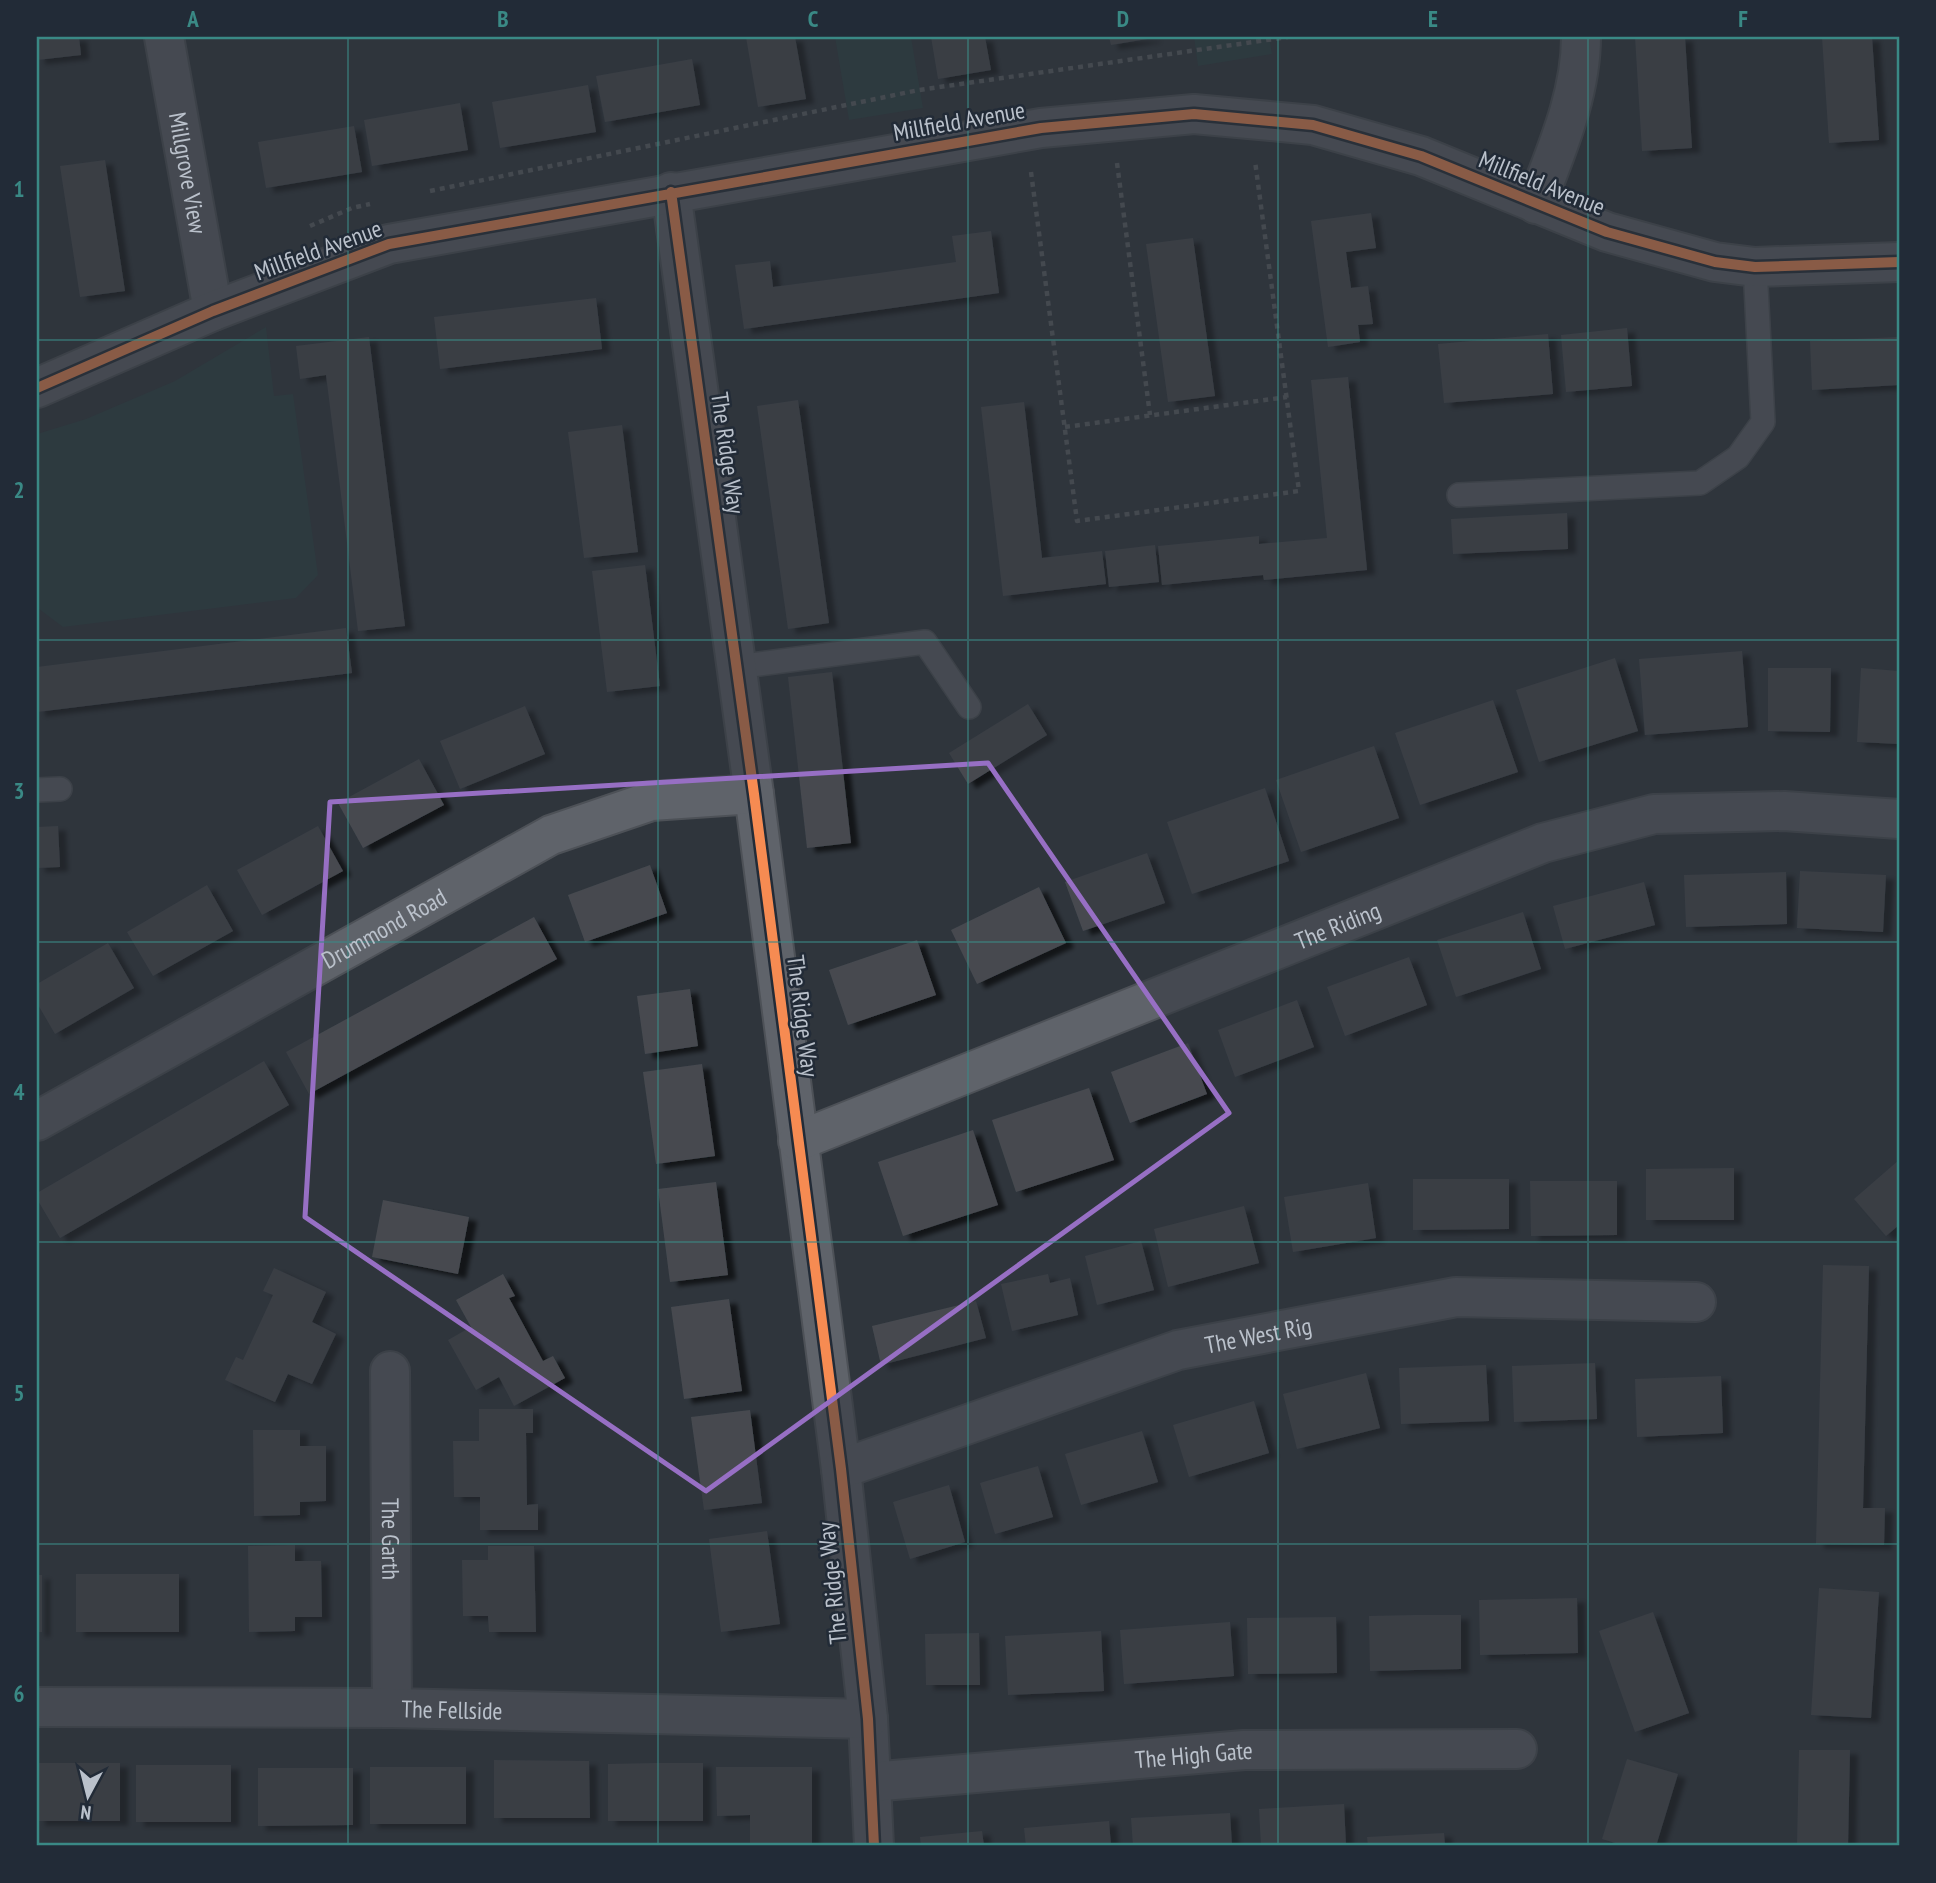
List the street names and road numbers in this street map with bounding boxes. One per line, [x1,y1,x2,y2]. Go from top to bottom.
street label: Millfield Avenue [891,94,1027,148]
street label: Millgrove View [162,110,215,237]
street label: Millfield Avenue [1474,144,1610,222]
street label: Millfield Avenue [250,213,386,287]
street label: The Ridge Way [704,390,752,516]
street label: Drummond Road [316,881,452,975]
street label: The Riding [1290,894,1385,956]
street label: The Ridge Way [780,953,826,1079]
street label: The West Rig [1202,1309,1314,1360]
street label: The Garth [375,1498,407,1580]
street label: The Ridge Way [810,1521,854,1645]
street label: The Fellside [401,1693,503,1726]
street label: The High Gate [1134,1734,1253,1775]

